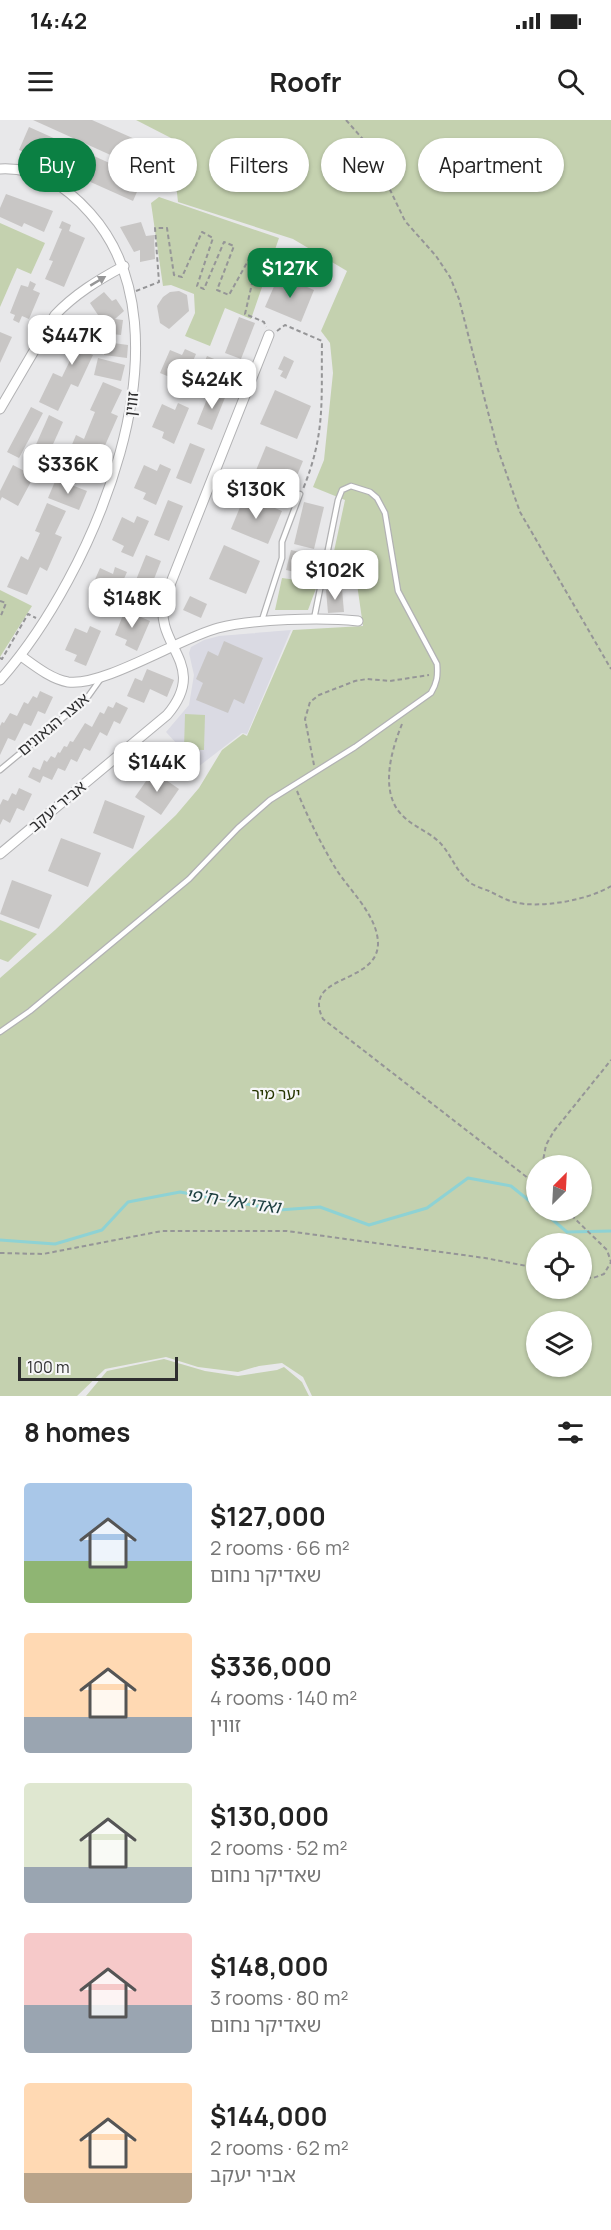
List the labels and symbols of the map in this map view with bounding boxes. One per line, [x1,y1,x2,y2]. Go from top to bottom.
pin: $127K [248,248,332,299]
one-way arrow [90,275,106,286]
pin: $447K [30,315,114,366]
pin: $424K [170,359,254,410]
street label: זווין [119,390,143,418]
pin: $336K [26,444,110,495]
pin: $130K [214,469,298,520]
pin: $102K [293,550,377,601]
pin: $148K [90,578,174,629]
street label: אוצר הגאונים [12,687,94,761]
pin: $144K [115,742,199,793]
street label: אביר יעקב [24,776,90,836]
park label: יער מיר [251,1082,301,1104]
north arrow [526,1155,592,1221]
water label: ואדי אל-ח'פי [184,1181,284,1219]
scale bar [18,1354,178,1382]

